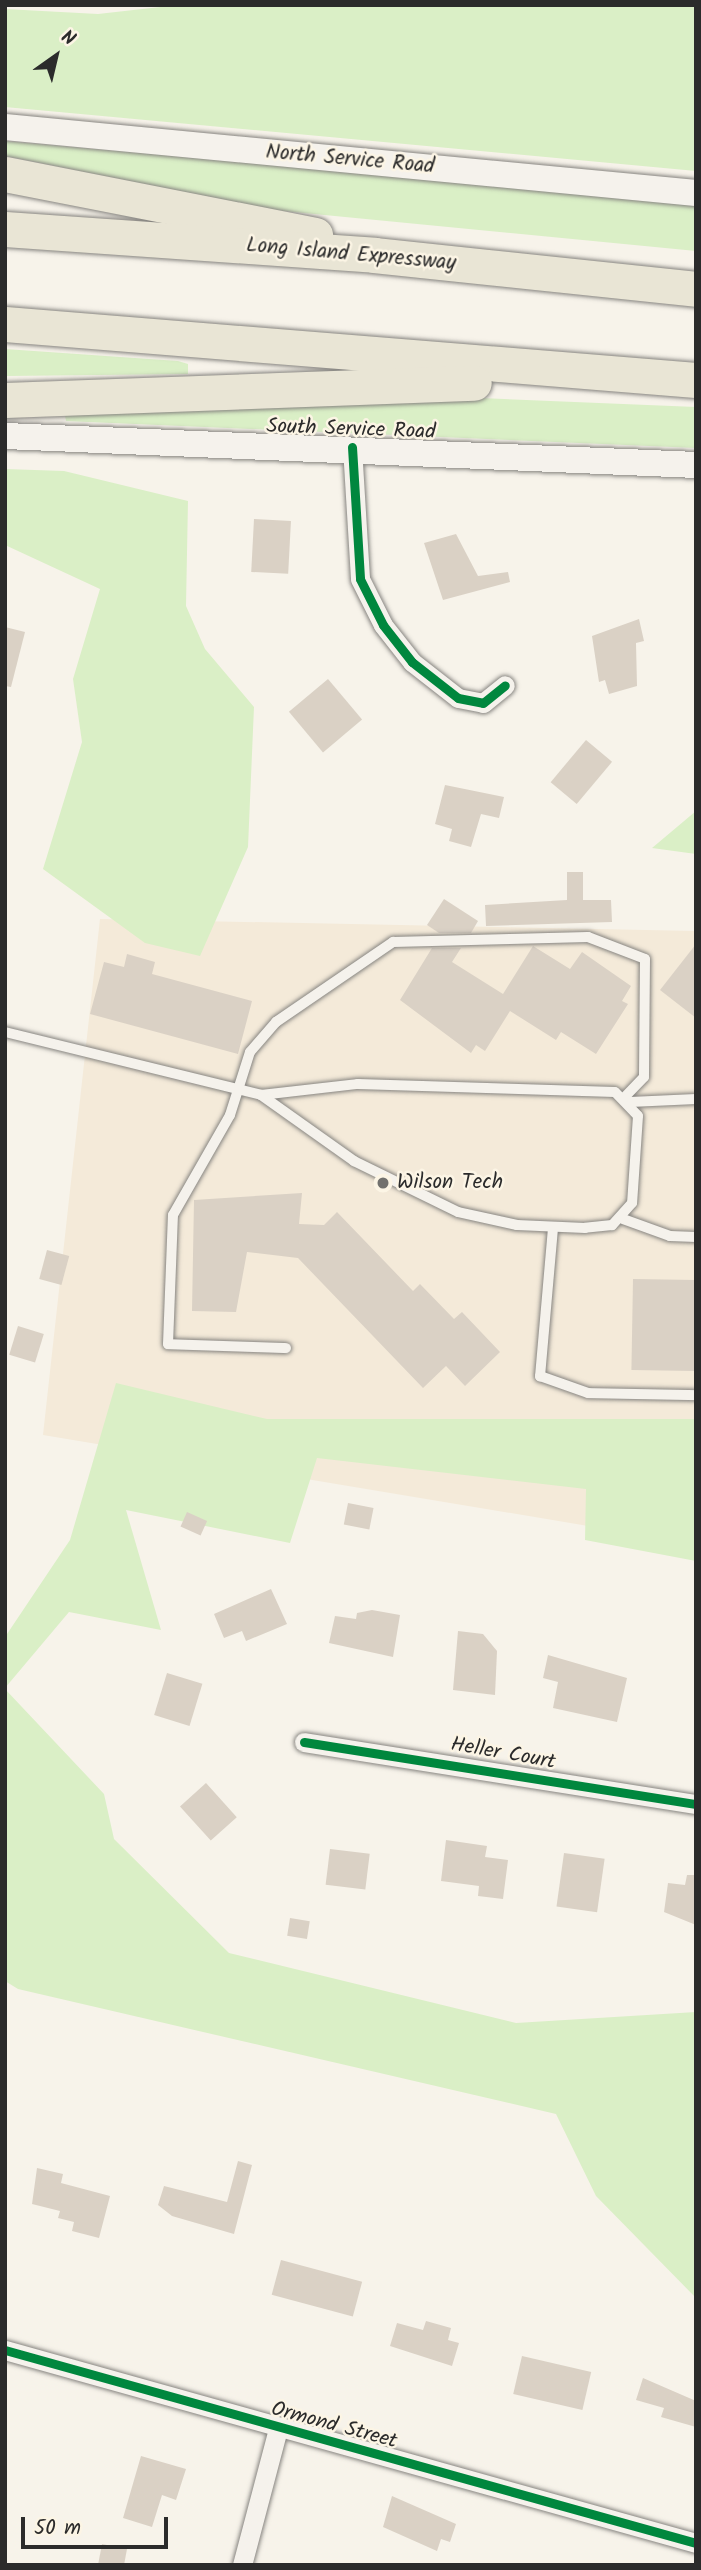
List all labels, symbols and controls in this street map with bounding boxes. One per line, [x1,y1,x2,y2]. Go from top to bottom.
north arrow [21,21,91,91]
text: N [54,23,81,54]
street label: North Service Road [265,140,435,180]
street label: Long Island Expressway [245,233,457,277]
street label: South Service Road [266,414,436,446]
place label: Wilson Tech [397,1170,503,1196]
marker: Wilson Tech [375,1175,391,1191]
street label: Heller Court [449,1732,557,1776]
street label: Ormond Street [268,2397,400,2455]
scale bar [24,2504,172,2548]
text: 50 m [34,2512,81,2545]

